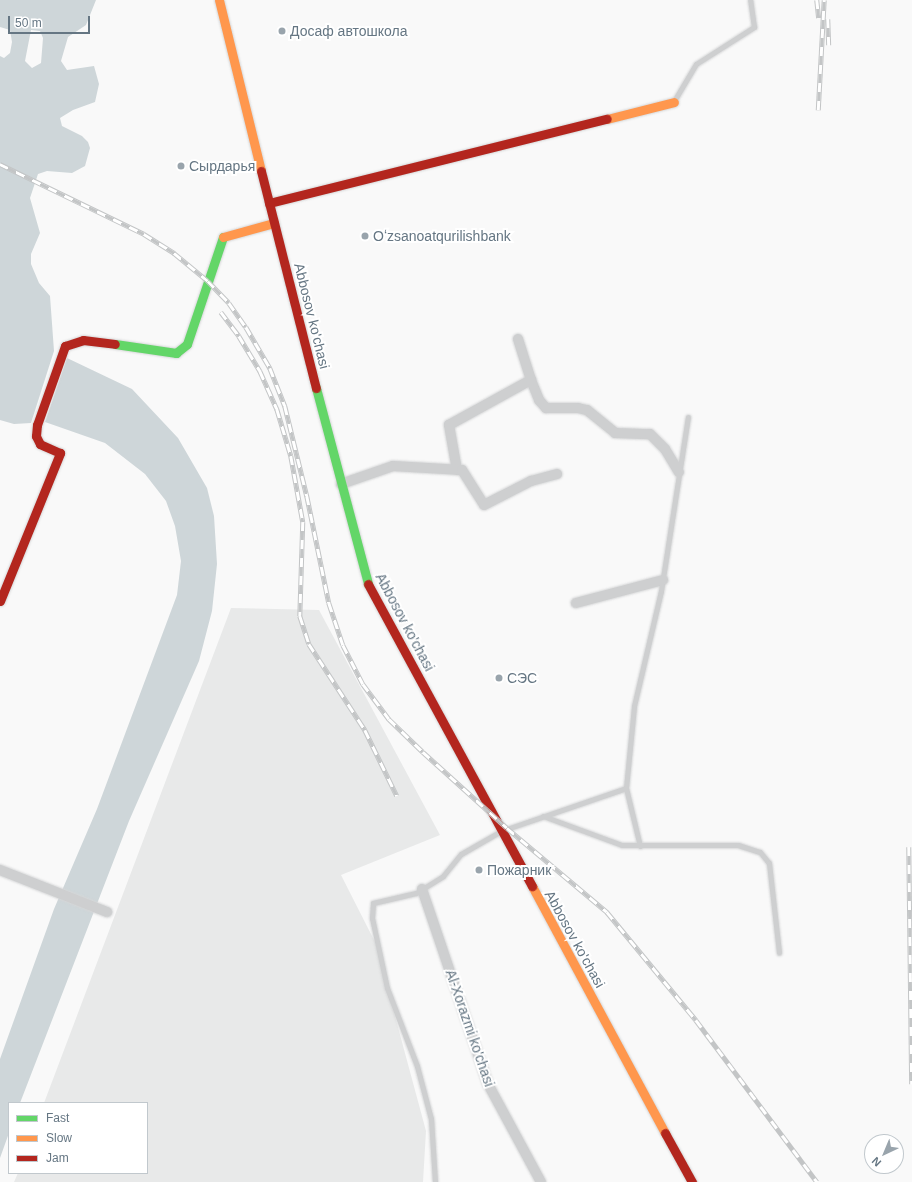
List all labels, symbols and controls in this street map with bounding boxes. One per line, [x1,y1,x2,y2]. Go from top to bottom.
scale bar [10,8,92,34]
text: 50 m [15,16,42,30]
place label: Досаф автошкола [290,23,408,39]
marker: Досаф автошкола [277,26,287,36]
place label: Сырдарья [189,158,255,174]
marker: Сырдарья [176,161,186,171]
place label: Oʻzsanoatqurilishbank [373,228,511,244]
marker: Oʻzsanoatqurilishbank [360,231,370,241]
street label: Abbosov ko'chasi [291,261,333,371]
street label: Abbosov ko'chasi [372,570,438,674]
place label: СЭС [507,670,537,686]
marker: СЭС [494,673,504,683]
place label: Пожарник [487,862,551,878]
marker: Пожарник [474,865,484,875]
street label: Abbosov ko'chasi [541,887,609,991]
street label: Al-Xorazmi ko'chasi [442,967,498,1089]
legend [8,1102,148,1174]
text: Fast [46,1111,69,1125]
text: Slow [46,1131,72,1145]
north arrow [864,1134,904,1174]
text: Jam [46,1151,69,1165]
text: N [869,1155,883,1169]

